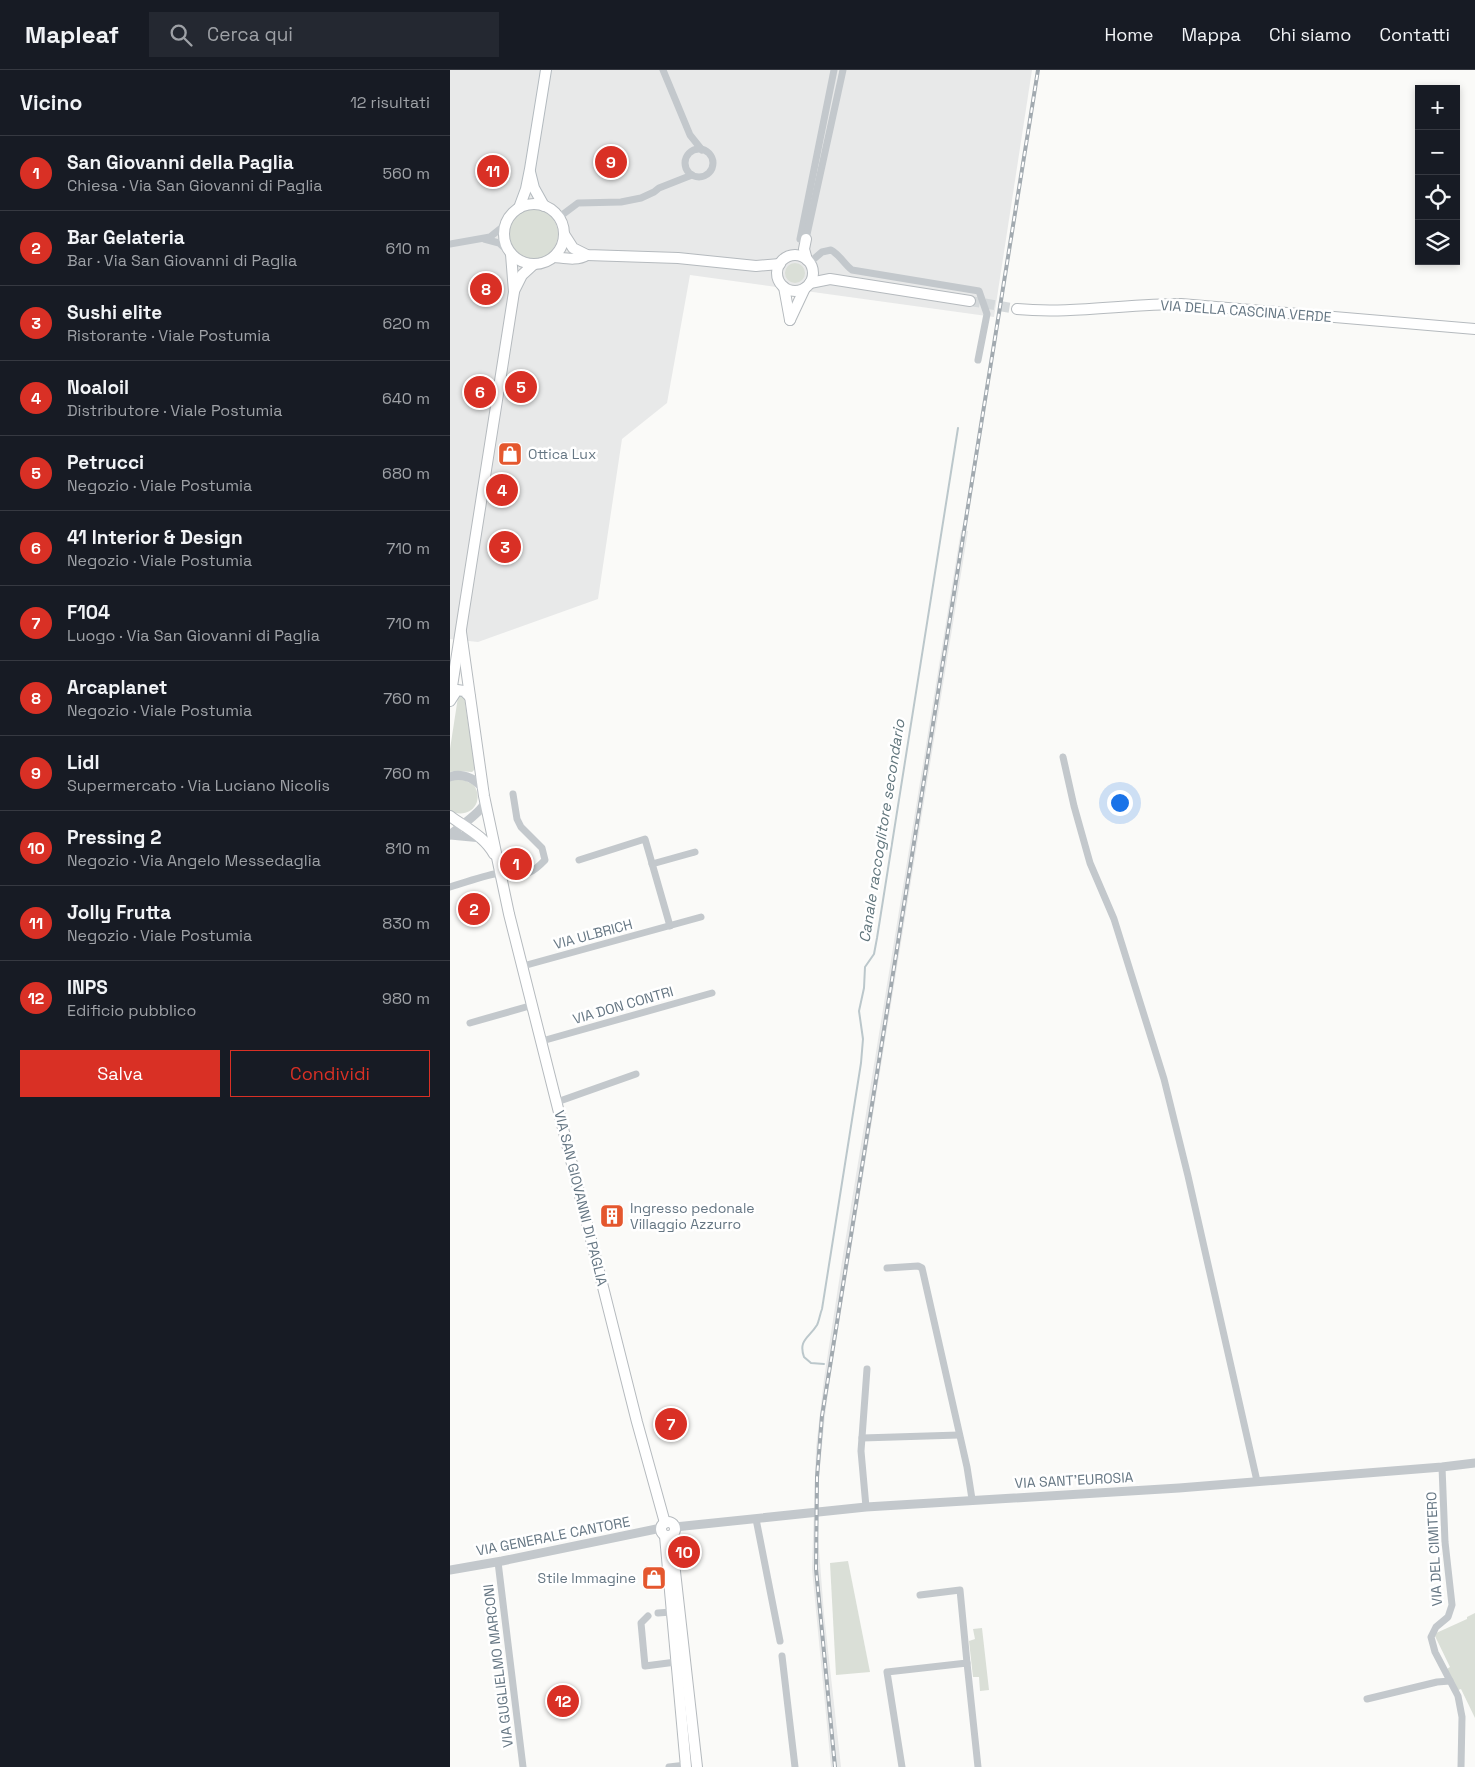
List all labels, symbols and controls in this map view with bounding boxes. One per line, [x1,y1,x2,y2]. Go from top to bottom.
search box [149,12,499,57]
text: Mapleaf [25,19,119,50]
icon: search [167,21,195,49]
text: Cerca qui [207,22,293,47]
text: Home [1104,23,1154,46]
text: Mappa [1182,23,1241,46]
text: Chi siamo [1269,23,1351,46]
text: Contatti [1379,23,1450,46]
map controls [1415,85,1460,265]
button: + [1415,85,1460,130]
text: Vicino [20,89,82,116]
text: 12 risultati [350,92,430,113]
button: − [1415,130,1460,175]
pin: 9 [595,143,627,181]
text: San Giovanni della Paglia [67,150,294,175]
pin: 11 [477,152,509,190]
text: 1 [32,163,40,184]
text: 560 m [382,163,430,184]
text: Chiesa · Via San Giovanni di Paglia [67,175,322,196]
button: locate [1415,175,1460,220]
button: layers [1415,220,1460,265]
text: Bar Gelateria [67,225,185,250]
text: 2 [31,238,41,259]
text: 610 m [385,238,430,259]
text: Bar · Via San Giovanni di Paglia [67,250,297,271]
pin: 8 [470,270,502,308]
street label: VIA DELLA CASCINA VERDE [1160,296,1332,326]
text: Sushi elite [67,300,162,325]
text: 3 [31,313,41,334]
text: 620 m [382,313,430,334]
text: Ristorante · Viale Postumia [67,325,270,346]
pin: 5 [505,368,537,406]
pin: 6 [464,373,496,411]
text: Noaloil [67,375,129,400]
text: 4 [31,388,41,409]
text: 640 m [382,388,430,409]
text: Distributore · Viale Postumia [67,400,282,421]
shop icon: Ottica Lux [497,441,523,467]
place label: Ottica Lux [528,445,596,463]
text: Petrucci [67,450,144,475]
text: 5 [31,463,41,484]
text: 680 m [382,463,430,484]
pin: 4 [486,471,518,509]
text: Negozio · Viale Postumia [67,475,252,496]
text: 41 Interior & Design [67,525,243,550]
pin: 3 [489,528,521,566]
text: 6 [31,538,41,559]
text: 710 m [386,538,430,559]
text: Negozio · Viale Postumia [67,550,252,571]
text: F104 [67,600,110,625]
text: 7 [32,613,40,634]
text: 710 m [386,613,430,634]
text: Luogo · Via San Giovanni di Paglia [67,625,320,646]
text: Arcaplanet [67,675,168,700]
text: 8 [31,688,41,709]
text: 760 m [383,688,430,709]
text: Negozio · Viale Postumia [67,700,252,721]
water label: Canale raccoglitore secondario [854,717,909,944]
text: Lidl [67,750,100,775]
text: 9 [31,763,41,784]
text: 760 m [383,763,430,784]
text: Supermercato · Via Luciano Nicolis [67,775,330,796]
your location [1107,790,1133,816]
text: Pressing 2 [67,825,162,850]
text: 10 [27,838,45,859]
text: 810 m [385,838,430,859]
pin: 1 [500,845,532,883]
text: Negozio · Via Angelo Messedaglia [67,850,321,871]
pin: 2 [458,890,490,928]
text: Jolly Frutta [67,900,171,925]
text: 11 [29,913,43,934]
text: 830 m [382,913,430,934]
street label: VIA ULBRICH [552,915,634,953]
text: Negozio · Viale Postumia [67,925,252,946]
text: INPS [67,975,108,1000]
street label: VIA DON CONTRI [571,982,675,1028]
text: 12 [28,988,44,1009]
text: 980 m [382,988,430,1009]
text: Edificio pubblico [67,1000,196,1021]
button: Salva [20,1050,220,1097]
button: Condividi [230,1050,430,1097]
street label: VIA SAN GIOVANNI DI PAGLIA [550,1108,612,1288]
place label: Ingresso pedonale Villaggio Azzurro [630,1199,755,1233]
building icon: Ingresso pedonale Villaggio Azzurro [599,1203,625,1229]
pin: 7 [655,1405,687,1443]
street label: VIA SANT'EUROSIA [1014,1468,1134,1492]
street label: VIA DEL CIMITERO [1422,1491,1446,1607]
street label: VIA GENERALE CANTORE [475,1512,632,1560]
pin: 10 [668,1533,700,1571]
shop icon: Stile Immagine [641,1565,667,1591]
place label: Stile Immagine [538,1569,636,1587]
street label: VIA GUGLIELMO MARCONI [479,1583,517,1749]
pin: 12 [547,1682,579,1720]

